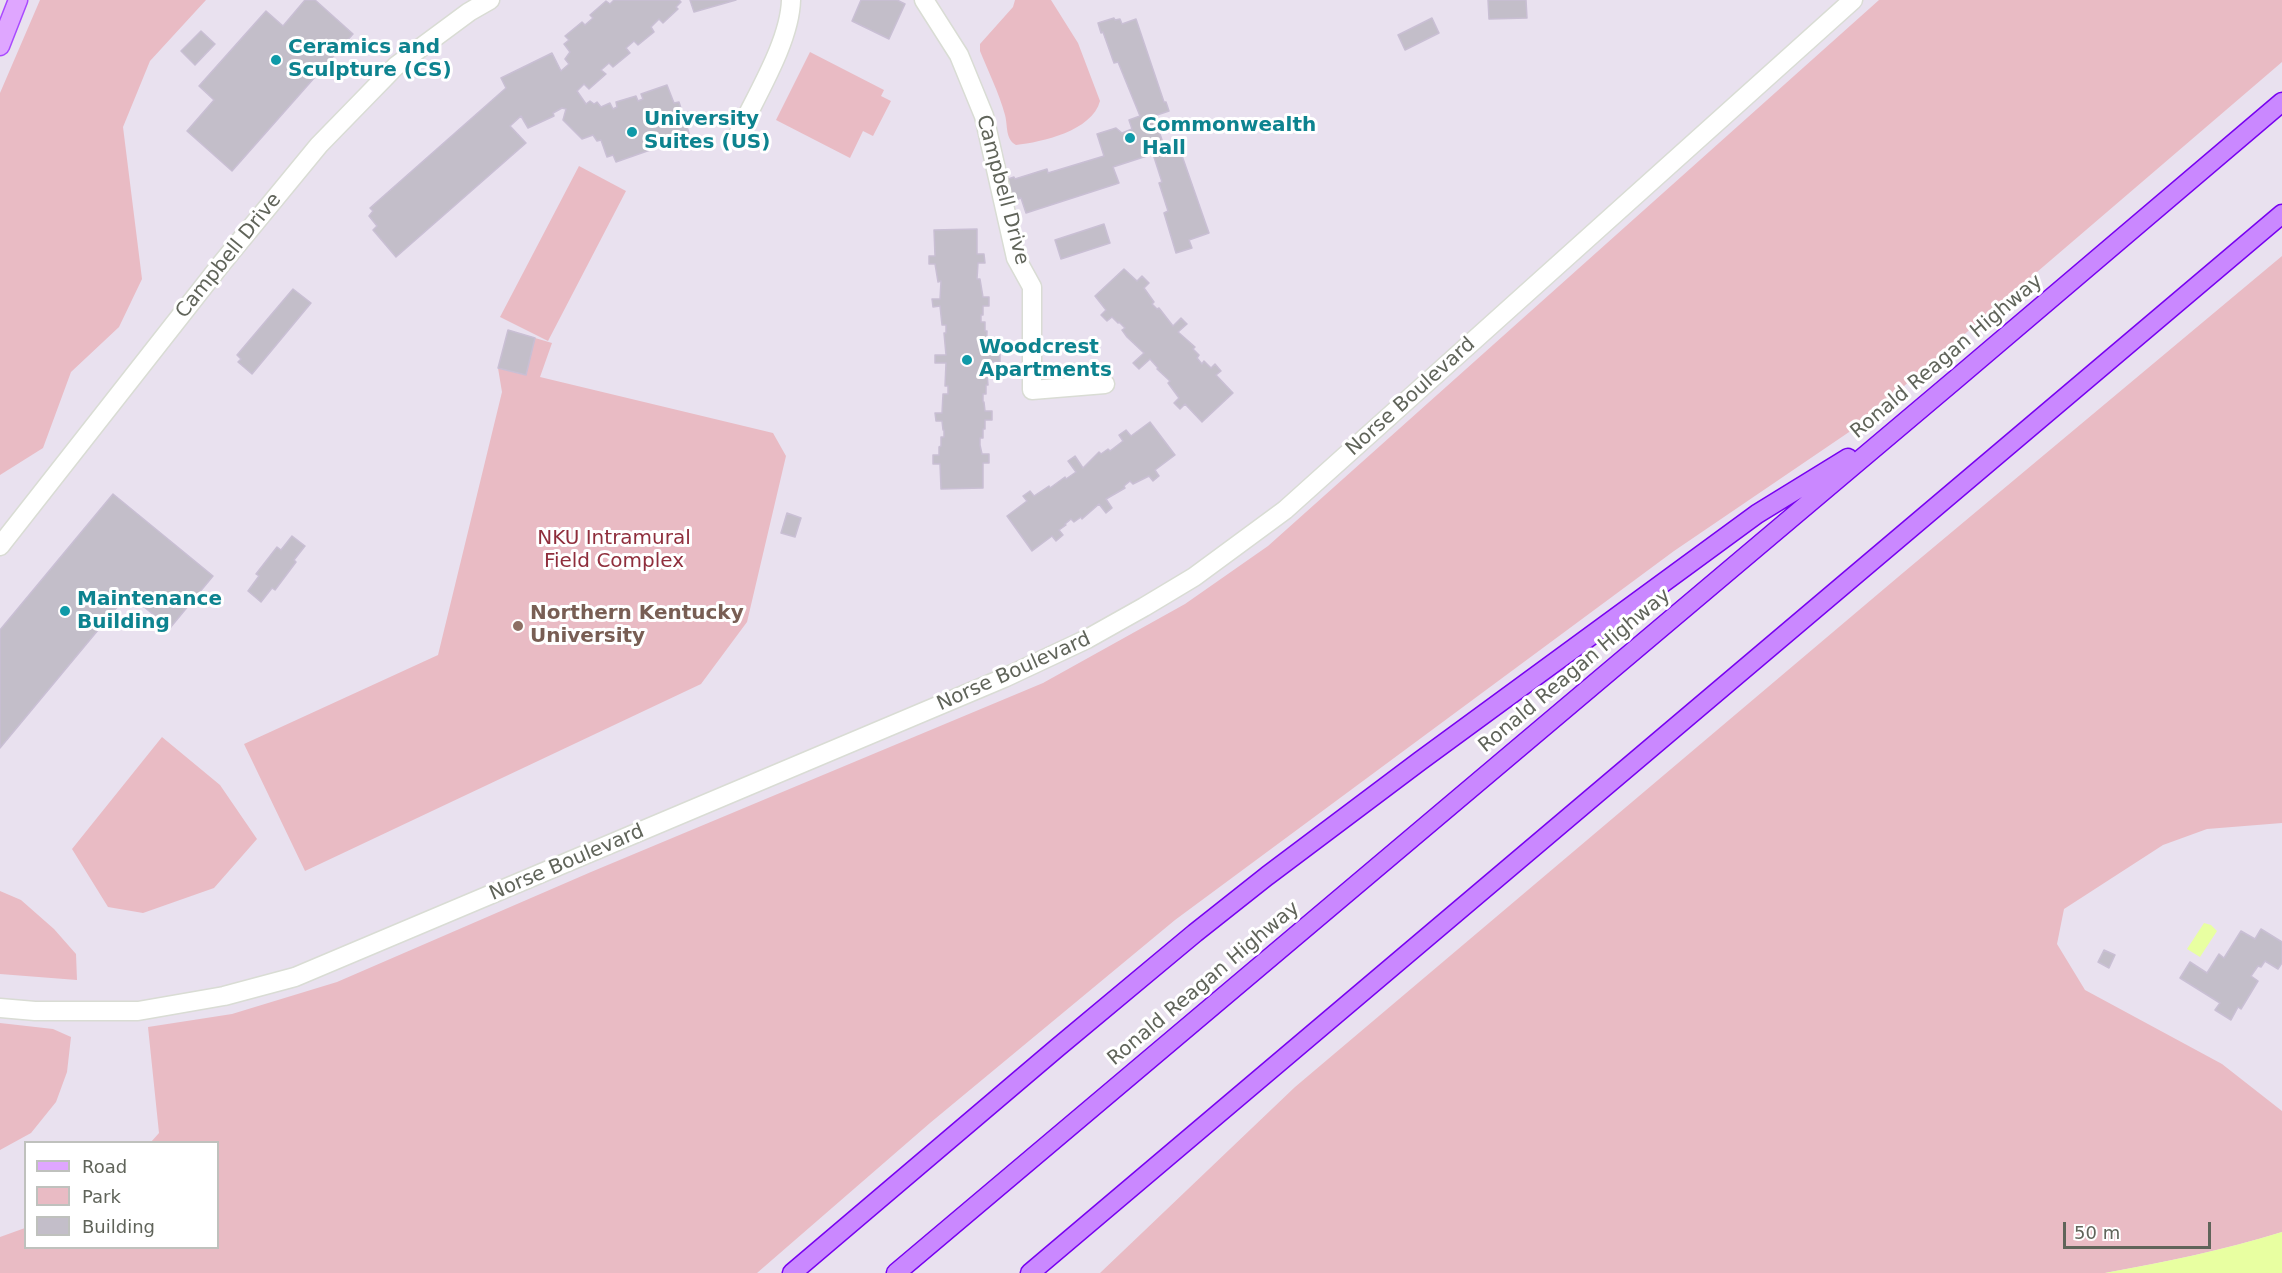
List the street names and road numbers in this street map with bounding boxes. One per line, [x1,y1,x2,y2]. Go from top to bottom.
street label: Campbell Drive [970,112,1034,268]
street label: Campbell Drive [171,189,287,323]
street label: Ronald Reagan Highway [1846,270,2048,444]
street label: Norse Boulevard [1341,333,1481,461]
street label: Ronald Reagan Highway [1474,584,1676,758]
street label: Norse Boulevard [933,627,1095,717]
street label: Norse Boulevard [486,820,648,906]
street label: Ronald Reagan Highway [1103,897,1305,1071]

